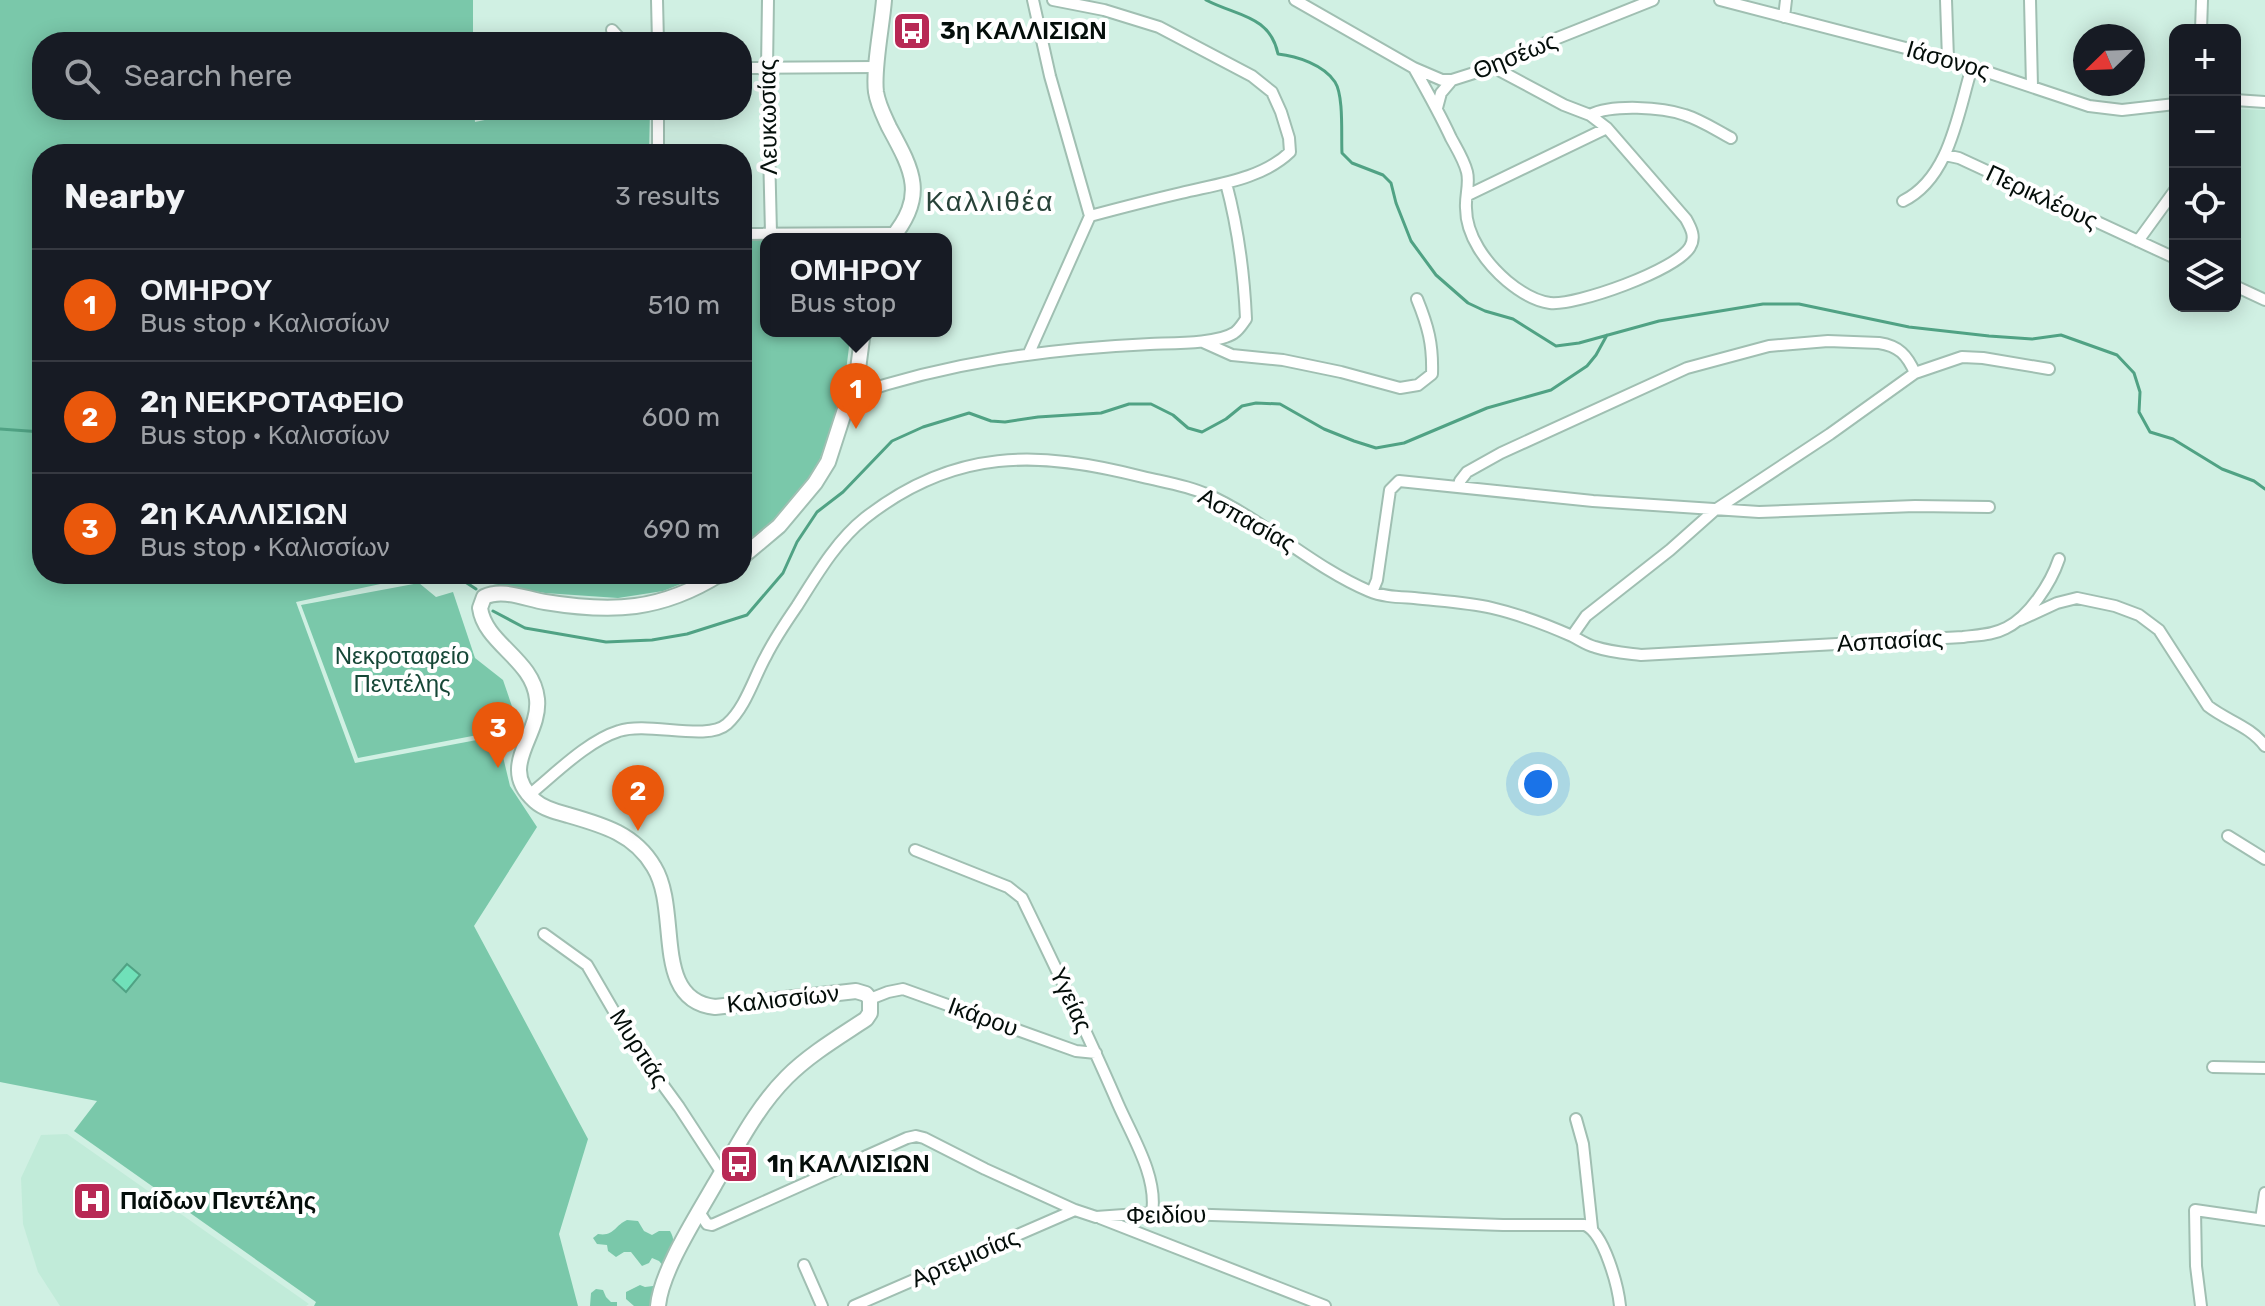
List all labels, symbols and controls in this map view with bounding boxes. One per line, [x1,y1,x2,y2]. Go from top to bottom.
bus stop icon: 3η ΚΑΛΛΙΣΙΩΝ [891,10,933,52]
place label: 3η ΚΑΛΛΙΣΙΩΝ [940,17,1107,45]
north arrow [2073,24,2145,96]
map controls [2169,24,2241,312]
button: + [2169,24,2241,96]
street label: Θησέως [1469,27,1561,85]
search box [32,32,752,120]
street label: Ιάσονος [1903,35,1993,85]
icon: search [60,54,104,98]
text: Search here [124,58,292,94]
street label: Λευκωσίας [753,59,783,175]
button: − [2169,96,2241,168]
street label: Περικλέους [1982,159,2102,235]
button: locate [2169,168,2241,240]
text: Nearby [64,176,185,217]
text: 3 results [615,181,720,212]
district label: Καλλιθέα [926,185,1054,218]
popup [760,233,952,337]
button: layers [2169,240,2241,312]
text: ΟΜΗΡΟΥ [790,252,922,288]
text: ΟΜΗΡΟΥ [140,272,273,308]
text: Bus stop [790,288,896,319]
text: 1 [84,290,96,321]
text: 510 m [648,290,720,321]
text: Bus stop · Καλισσίων [140,308,390,339]
pin: 1 [830,363,882,429]
text: 2η ΝΕΚΡΟΤΑΦΕΙΟ [140,384,404,420]
text: 2 [82,402,98,433]
text: 600 m [642,402,720,433]
text: Bus stop · Καλισσίων [140,420,390,451]
street label: Ασπασίας [1194,482,1300,558]
text: 2η ΚΑΛΛΙΣΙΩΝ [140,496,348,532]
text: 3 [81,514,99,545]
text: 690 m [643,514,720,545]
text: Bus stop · Καλισσίων [140,532,390,563]
street label: Ασπασίας [1836,624,1944,658]
park label: Νεκροταφείο Πεντέλης [335,642,469,698]
pin: 3 [472,702,524,768]
your location [1518,764,1558,804]
pin: 2 [612,765,664,831]
street label: Υγείας [1044,963,1098,1037]
street label: Καλισσίων [726,979,840,1019]
street label: Ικάρου [944,991,1022,1043]
street label: Μυρτιάς [604,1004,674,1092]
bus stop icon: 1η ΚΑΛΛΙΣΙΩΝ [718,1143,760,1185]
place label: 1η ΚΑΛΛΙΣΙΩΝ [767,1150,930,1178]
hospital icon: Παίδων Πεντέλης [71,1180,113,1222]
place label: Παίδων Πεντέλης [120,1187,316,1215]
street label: Φειδίου [1126,1200,1206,1230]
street label: Αρτεμισίας [907,1223,1023,1293]

